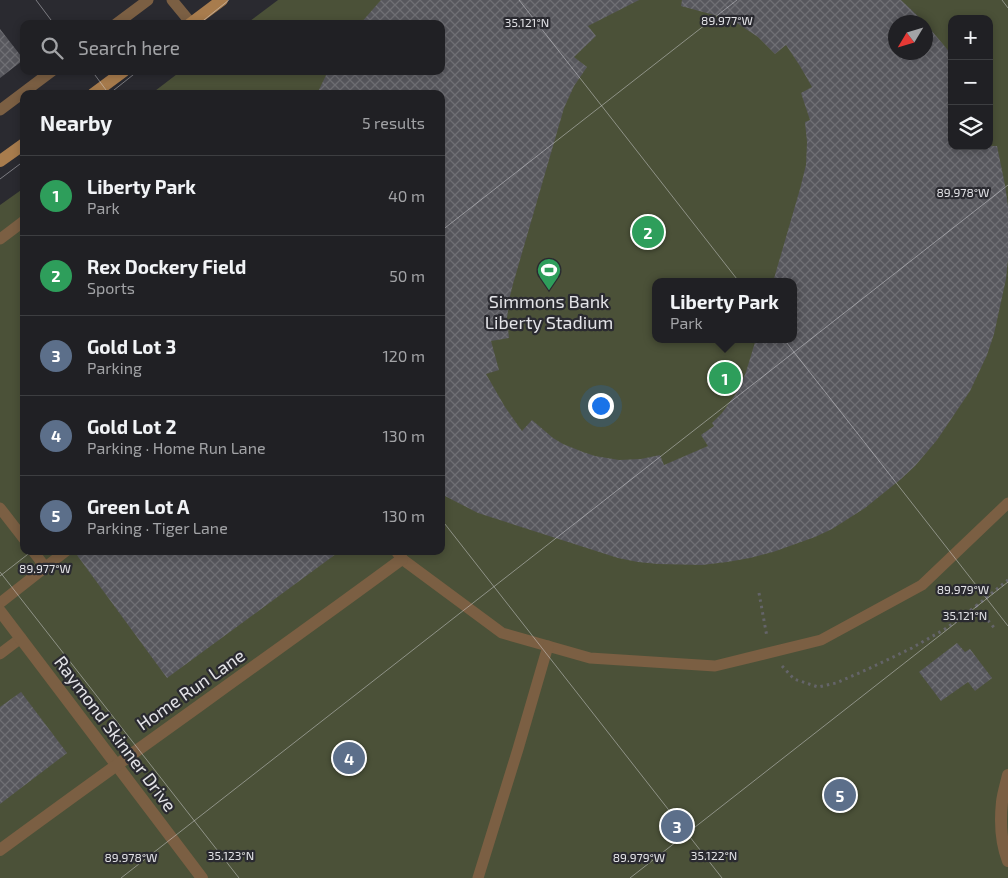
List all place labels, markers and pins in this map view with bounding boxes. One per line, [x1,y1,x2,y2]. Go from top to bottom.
pin: 2 [632,213,664,251]
sports icon: Simmons Bank Liberty Stadium [536,257,562,291]
place label: Simmons Bank Liberty Stadium [485,290,613,333]
pin: 1 [709,359,741,397]
pin: 4 [333,739,365,777]
pin: 5 [824,776,856,814]
pin: 3 [661,807,693,845]

